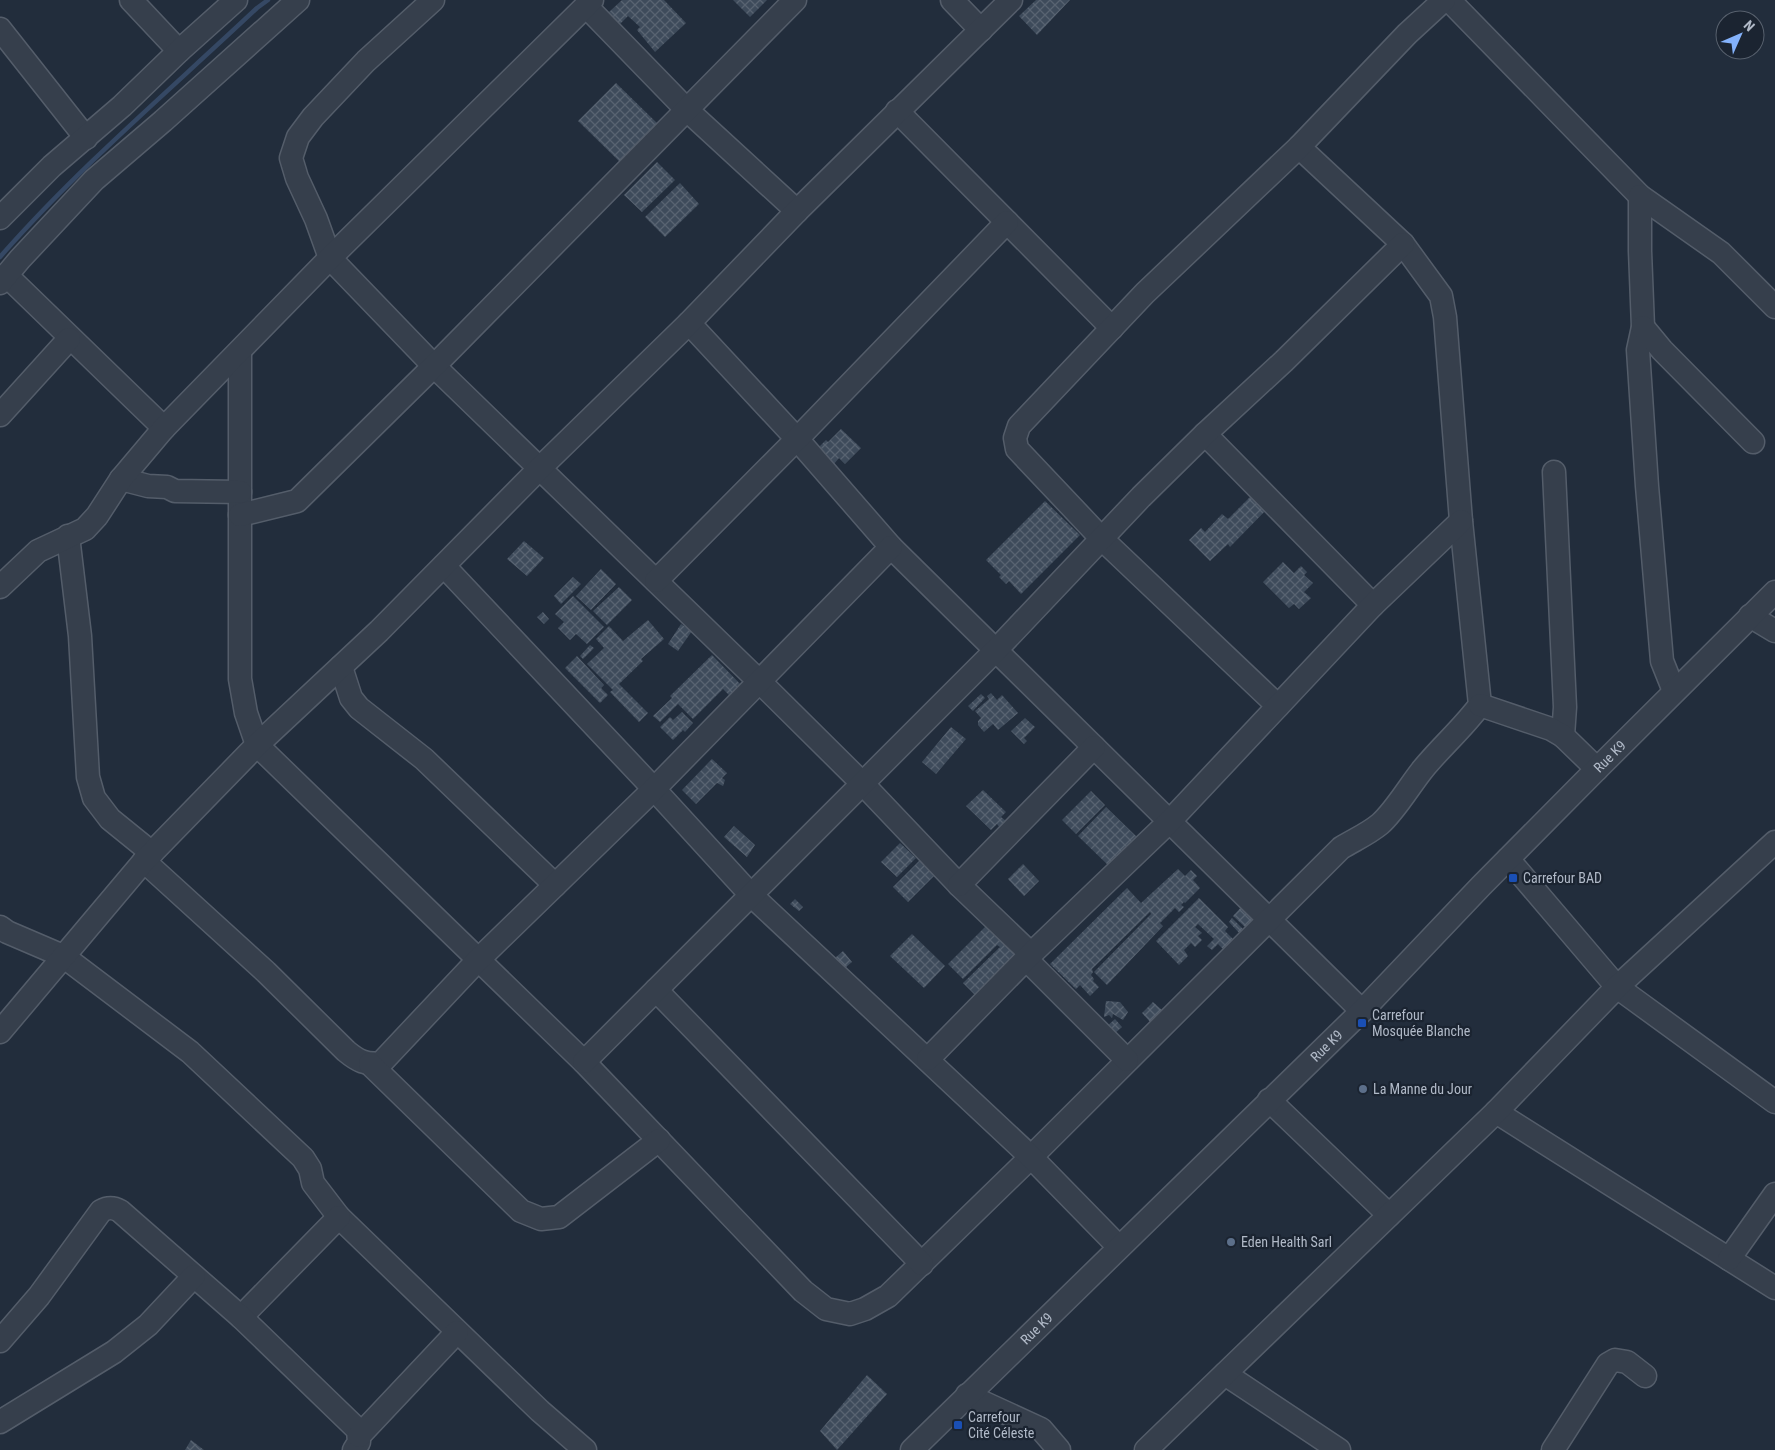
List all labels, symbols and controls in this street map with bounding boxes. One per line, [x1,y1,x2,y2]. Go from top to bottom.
north arrow [1715,10,1765,60]
text: N [1741,17,1758,34]
street label: Rue K9 [1590,737,1629,776]
place label: Carrefour BAD [1523,870,1602,886]
marker: Carrefour BAD [1507,872,1519,884]
place label: Carrefour Mosquée Blanche [1372,1007,1471,1039]
marker: Carrefour Mosquée Blanche [1356,1017,1368,1029]
street label: Rue K9 [1307,1026,1346,1065]
place label: La Manne du Jour [1373,1081,1472,1097]
marker: La Manne du Jour [1357,1083,1369,1095]
place label: Eden Health Sarl [1241,1234,1332,1250]
marker: Eden Health Sarl [1225,1236,1237,1248]
street label: Rue K9 [1017,1309,1056,1348]
place label: Carrefour Cité Céleste [968,1409,1035,1441]
marker: Carrefour Cité Céleste [952,1419,964,1431]

